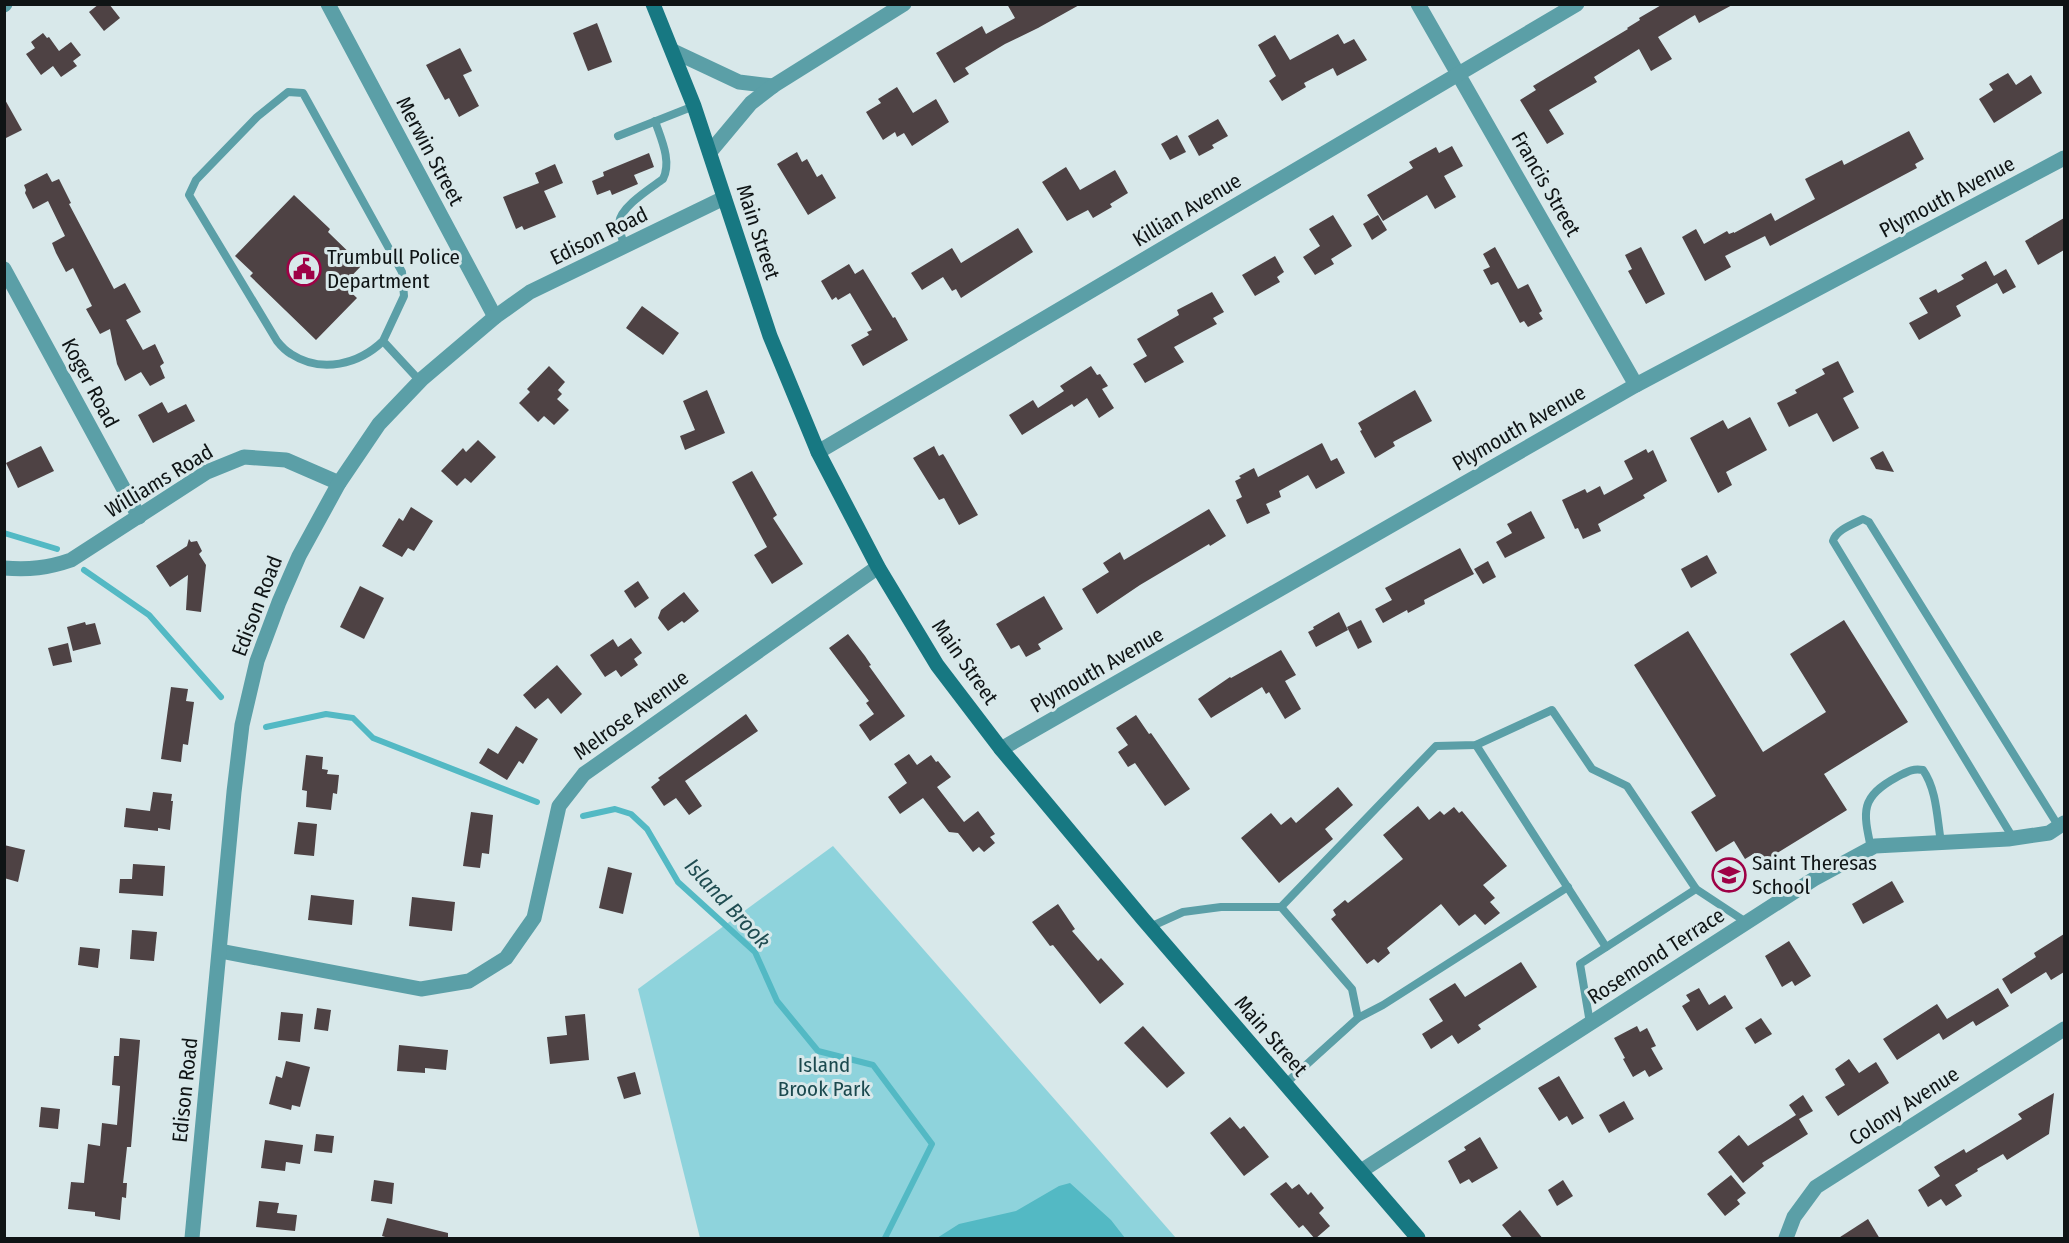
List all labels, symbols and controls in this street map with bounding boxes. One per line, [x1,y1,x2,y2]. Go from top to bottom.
street label: Merwin Street [391,92,470,210]
street label: Francis Street [1506,127,1586,241]
street label: Plymouth Avenue [1875,150,2019,244]
street label: Killian Avenue [1128,167,1246,253]
street label: Main Street [730,181,786,283]
street label: Edison Road [546,201,652,271]
place label: Trumbull Police Department [327,244,460,294]
public building icon: Trumbull Police Department [286,251,322,287]
street label: Koger Road [56,334,124,432]
street label: Plymouth Avenue [1448,379,1590,477]
street label: Williams Road [100,439,218,523]
street label: Edison Road [226,552,288,660]
street label: Main Street [926,614,1004,710]
street label: Plymouth Avenue [1026,621,1168,719]
street label: Melrose Avenue [568,665,694,765]
place label: Saint Theresas School [1752,850,1877,900]
water label: Island Brook [679,853,776,954]
school or university icon: Saint Theresas School [1711,857,1747,893]
street label: Rosemond Terrace [1583,902,1729,1010]
street label: Main Street [1229,990,1313,1082]
street label: Edison Road [167,1036,203,1144]
park label: Island Brook Park [778,1052,870,1102]
street label: Colony Avenue [1844,1061,1964,1151]

